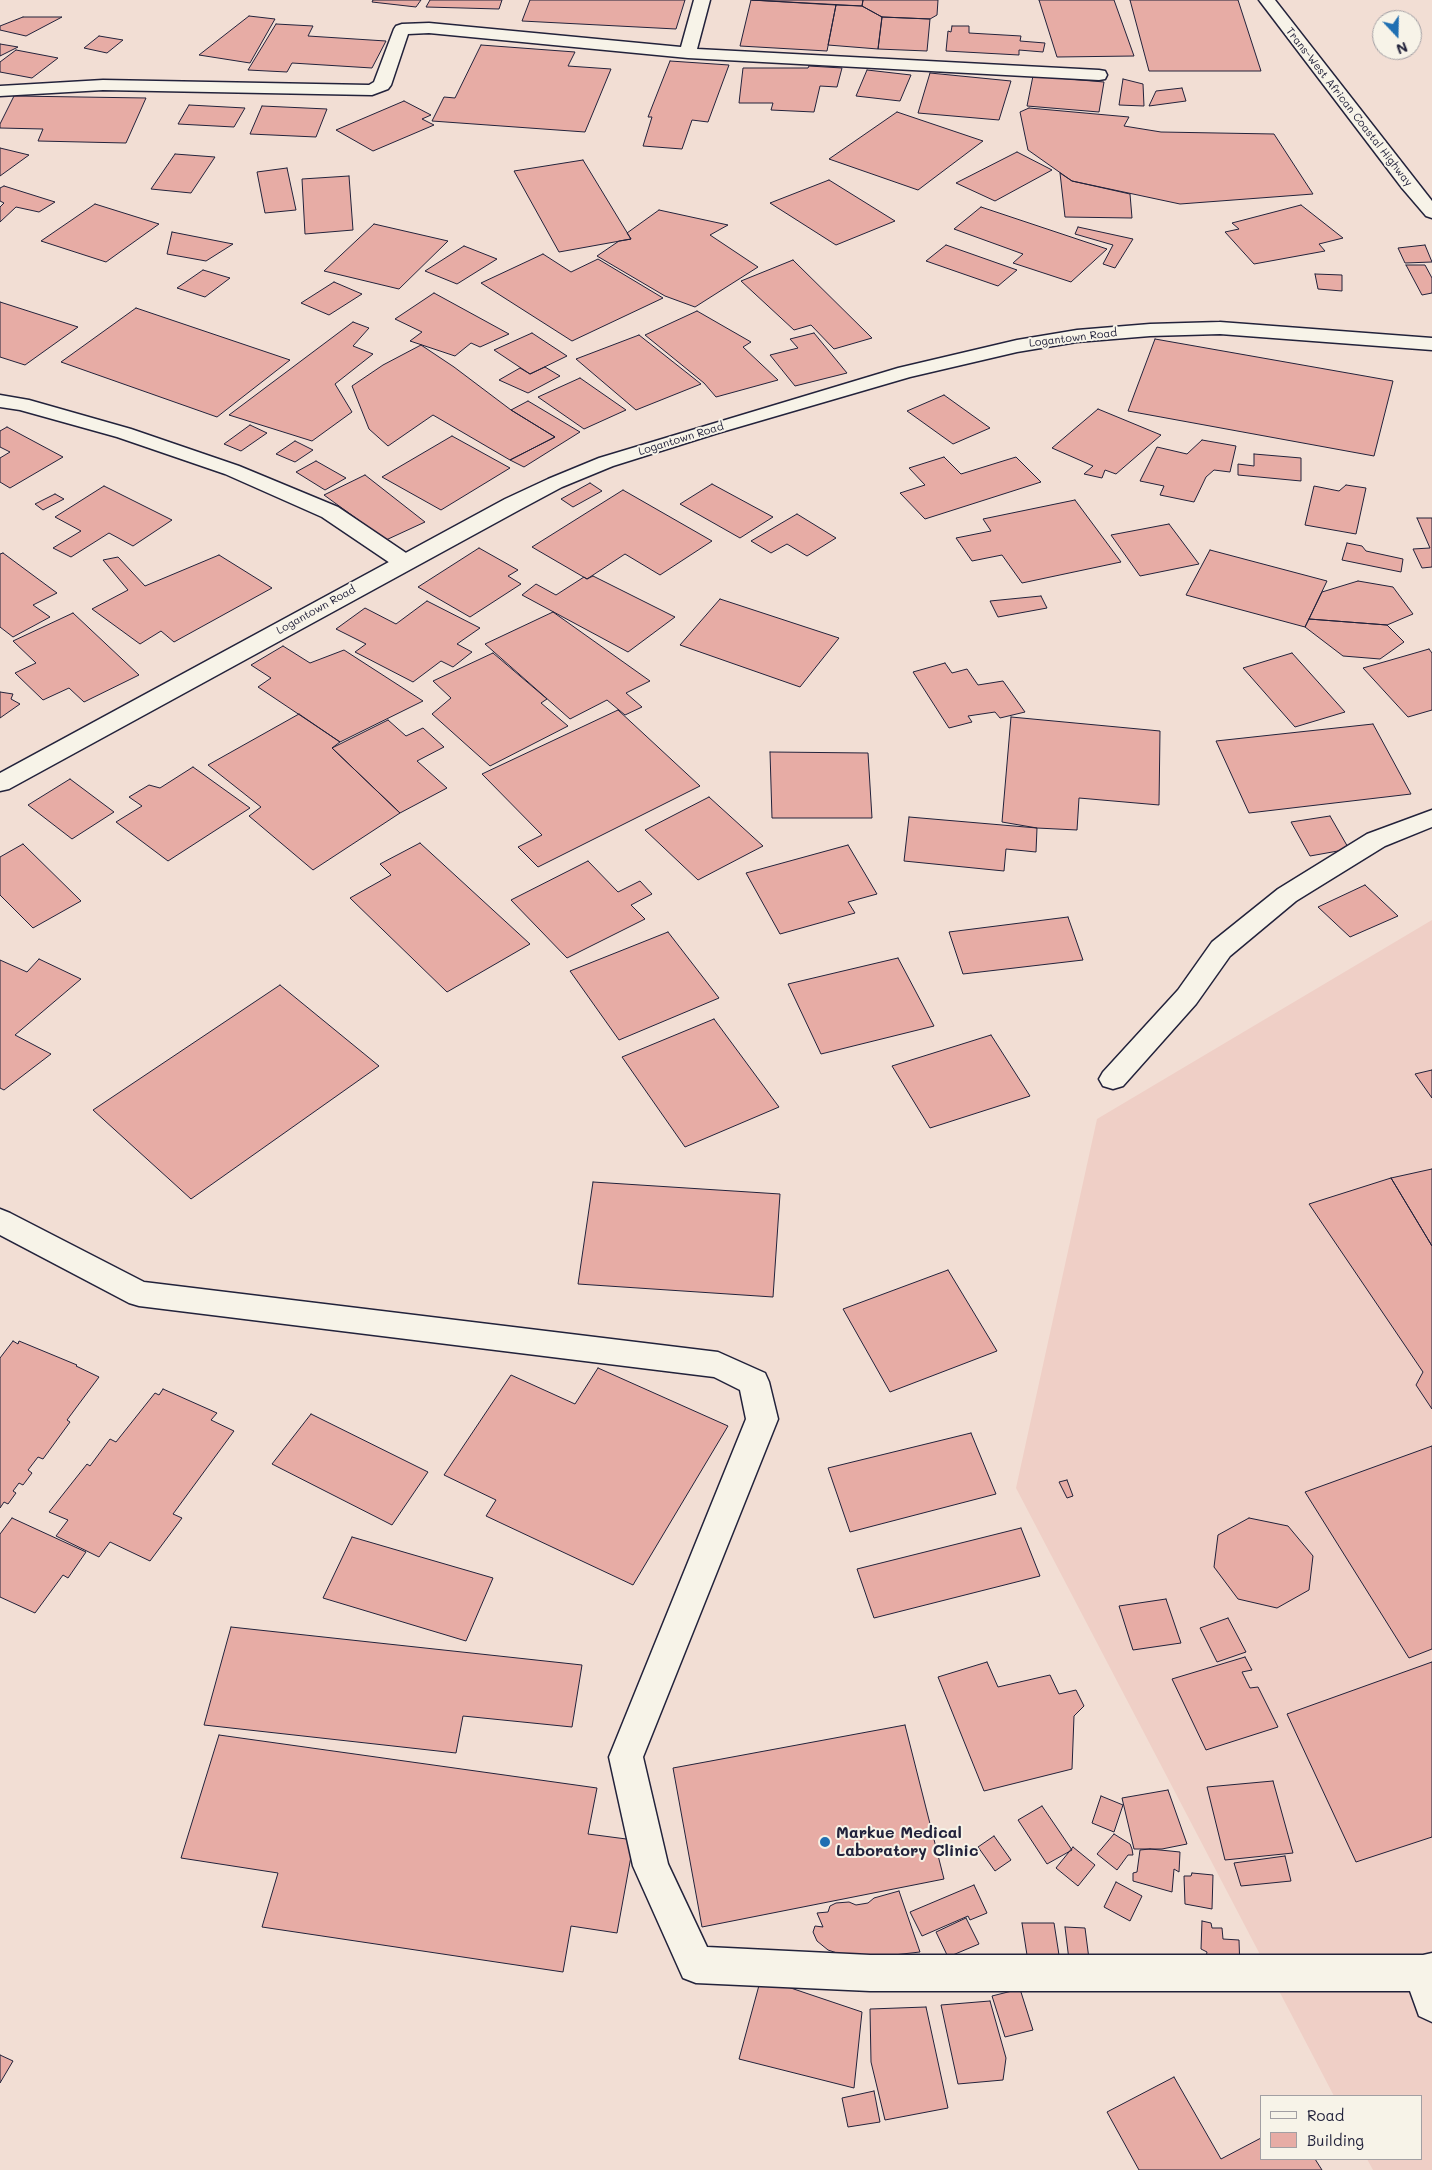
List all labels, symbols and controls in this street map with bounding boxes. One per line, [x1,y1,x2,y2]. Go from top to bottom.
north arrow [1372,10,1422,60]
street label: Trans-West African Coastal Highway [1283,25,1415,189]
text: N [1394,38,1411,59]
street label: Logantown Road [1028,326,1118,350]
street label: Logantown Road [637,420,725,458]
street label: Logantown Road [274,583,358,637]
place label: Markue Medical Laboratory Clinic [836,1823,978,1861]
marker: Markue Medical Laboratory Clinic [818,1835,832,1849]
legend [1260,2095,1422,2160]
text: Road [1307,2105,1344,2125]
text: Building [1307,2130,1364,2150]

